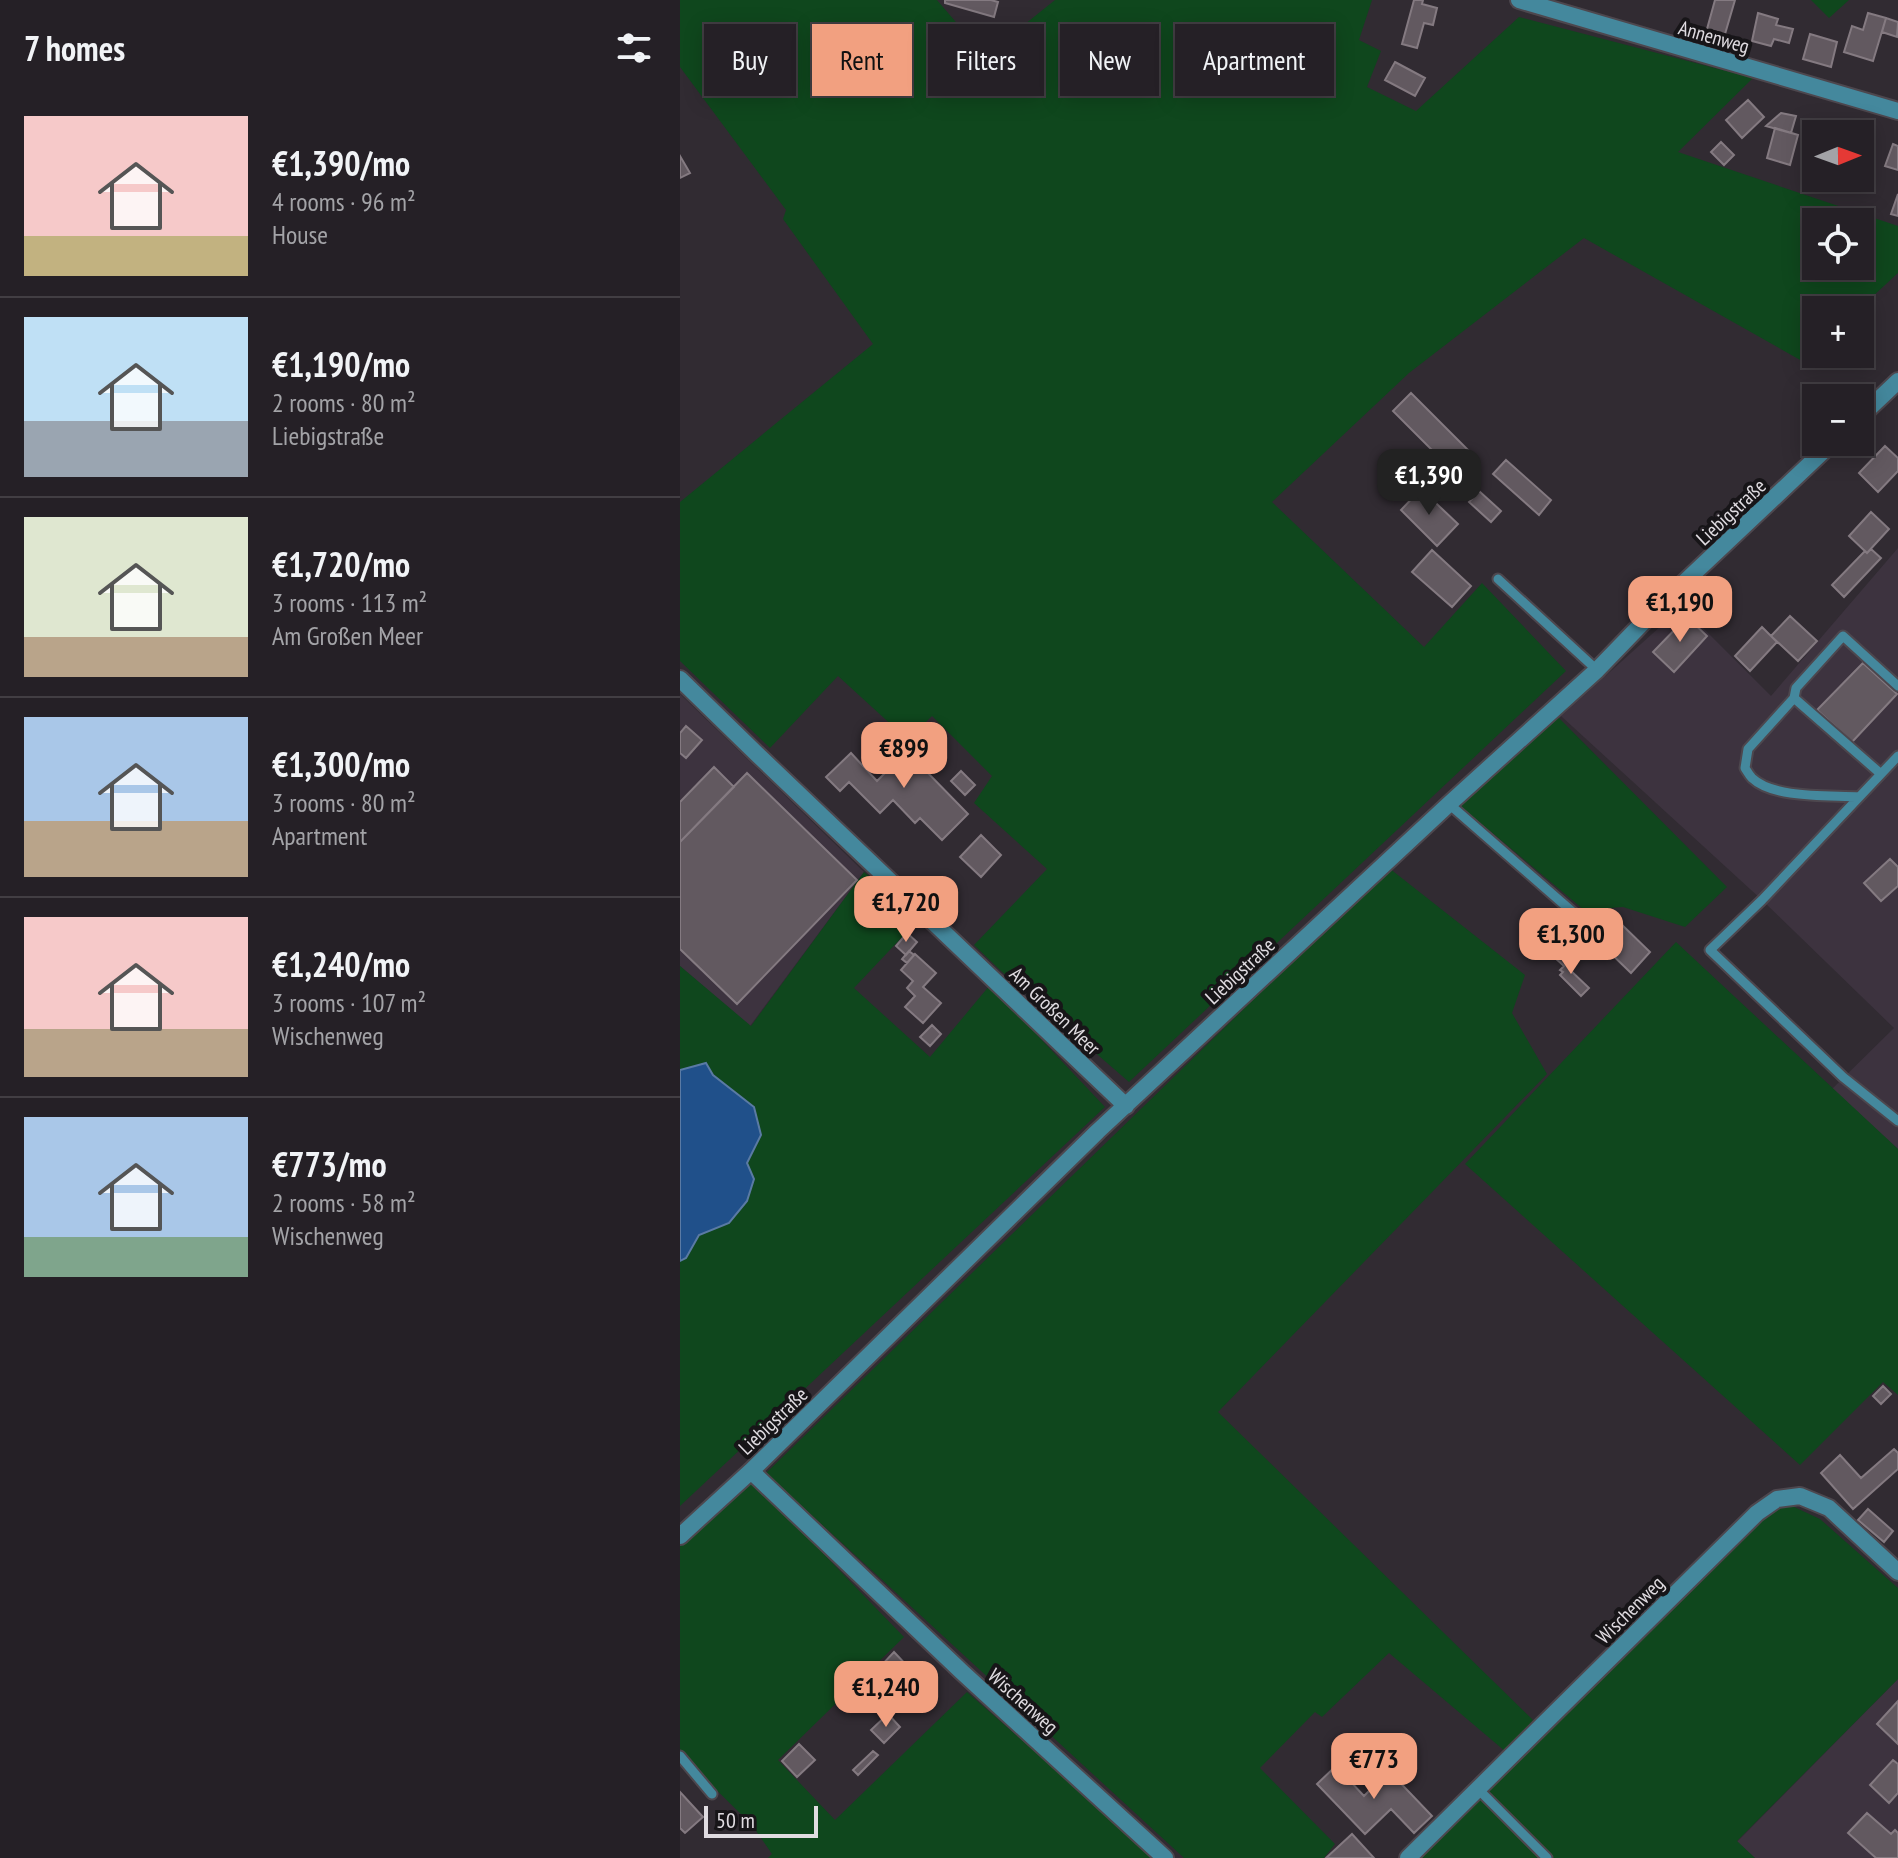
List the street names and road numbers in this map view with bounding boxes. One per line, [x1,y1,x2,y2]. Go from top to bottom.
street label: Annenweg [1676,15,1752,59]
street label: Liebigstraße [1691,473,1771,551]
street label: Liebigstraße [1200,932,1280,1010]
street label: Am Großen Meer [1004,961,1106,1061]
street label: Liebigstraße [733,1382,813,1460]
street label: Wischenweg [1590,1570,1670,1650]
street label: Wischenweg [982,1663,1064,1739]

